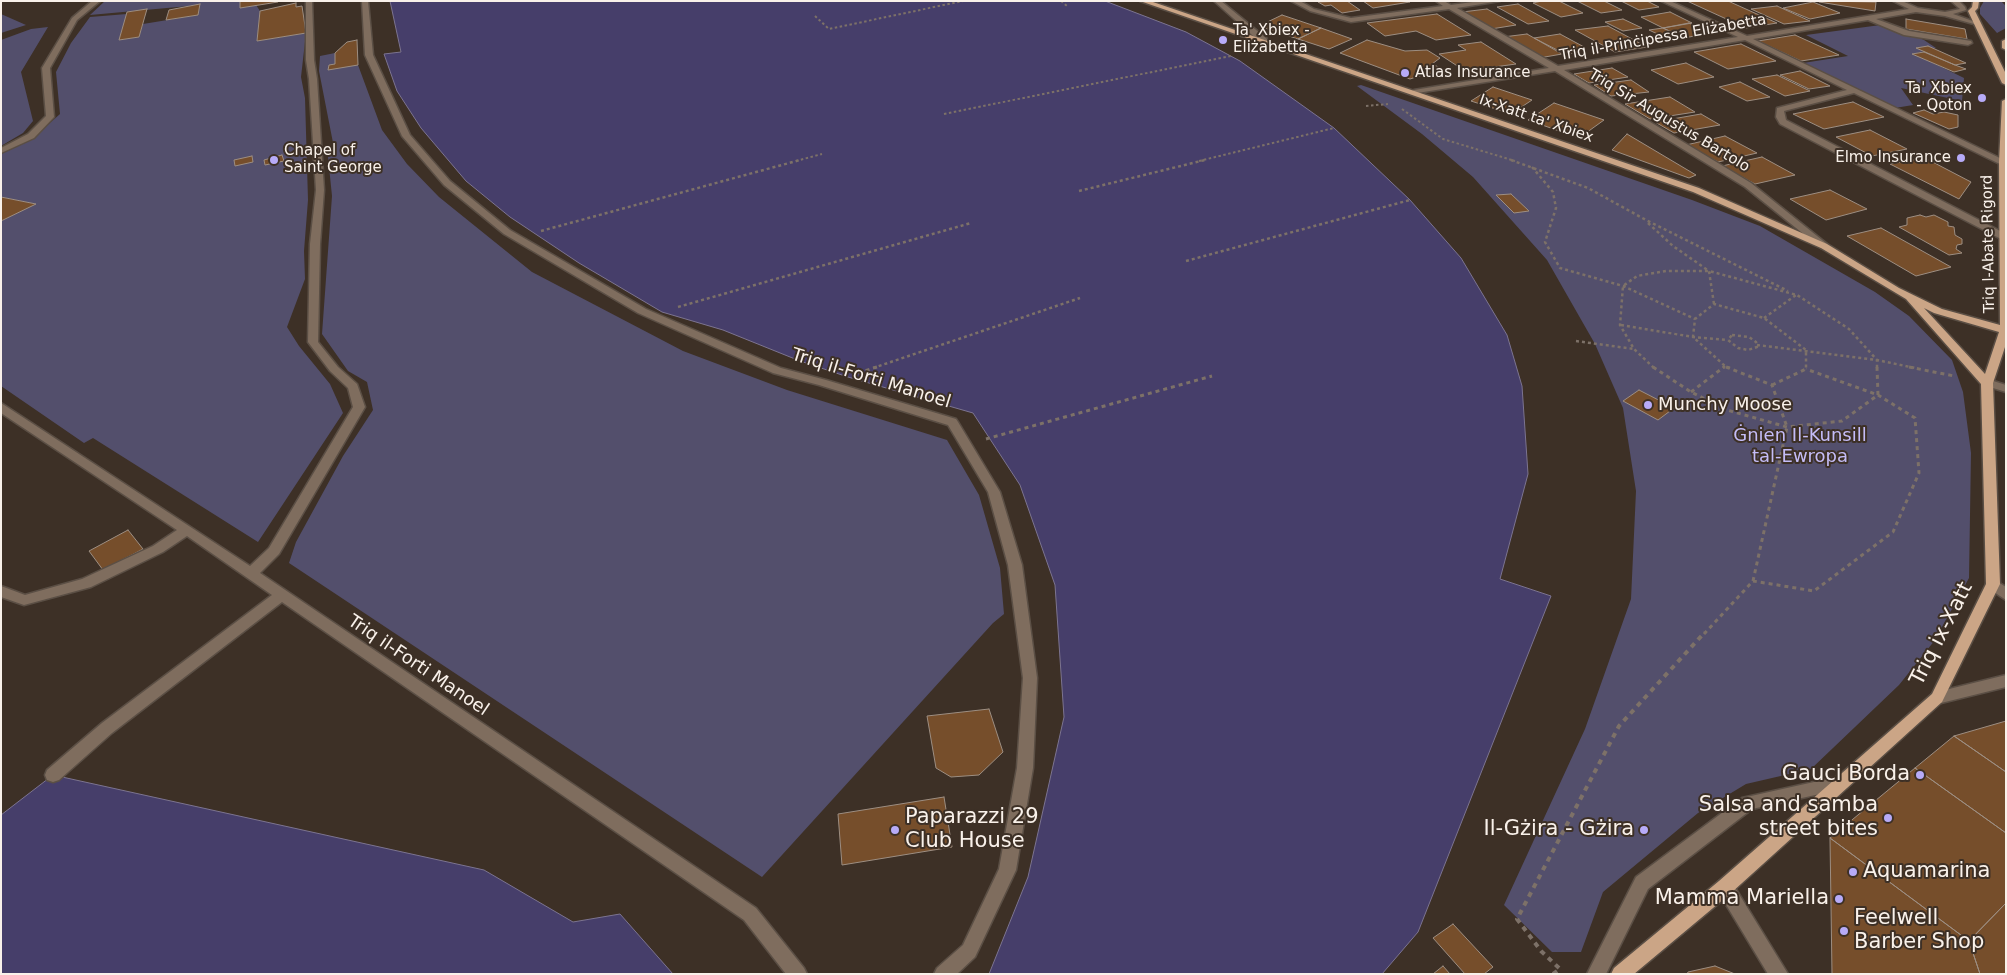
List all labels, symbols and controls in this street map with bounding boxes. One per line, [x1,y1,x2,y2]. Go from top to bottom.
street label: Triq il-Prinċipessa Eliżabetta [1558,11,1768,65]
place label: Ta' Xbiex - Eliżabetta [1233,22,1310,57]
marker: Ta' Xbiex - Eliżabetta [1217,34,1229,46]
place label: Atlas Insurance [1415,64,1530,82]
street label: Triq Sir Augustus Bartolo [1585,66,1753,176]
marker: Atlas Insurance [1399,67,1411,79]
place label: Ta' Xbiex - Qoton [1905,80,1972,115]
street label: Ix-Xatt ta' Xbiex [1476,91,1596,147]
marker: Ta' Xbiex - Qoton [1976,92,1988,104]
place label: Chapel of Saint George [284,142,382,177]
place label: Elmo Insurance [1835,149,1951,167]
marker: Elmo Insurance [1955,152,1967,164]
marker: Chapel of Saint George [268,154,280,166]
street label: Triq l-Abate Rigord [1979,175,1999,313]
street label: Triq il-Forti Manoel [789,344,953,414]
place label: Munchy Moose [1658,394,1792,416]
marker: Munchy Moose [1642,399,1654,411]
park label: Ġnien Il-Kunsill tal-Ewropa [1733,425,1867,468]
street label: Triq ix-Xatt [1905,578,1979,690]
street label: Triq il-Forti Manoel [343,611,493,721]
place label: Gauci Borda [1782,762,1910,788]
marker: Gauci Borda [1914,769,1926,781]
place label: Salsa and samba street bites [1699,793,1878,843]
place label: Paparazzi 29 Club House [905,805,1039,855]
marker: Salsa and samba street bites [1882,812,1894,824]
place label: Il-Gżira - Gżira [1483,817,1634,843]
marker: Paparazzi 29 Club House [889,824,901,836]
marker: Il-Gżira - Gżira [1638,824,1650,836]
place label: Aquamarina [1863,859,1990,885]
marker: Aquamarina [1847,866,1859,878]
place label: Mamma Mariella [1655,886,1829,912]
marker: Mamma Mariella [1833,893,1845,905]
place label: Feelwell Barber Shop [1854,906,1984,956]
marker: Feelwell Barber Shop [1838,925,1850,937]

